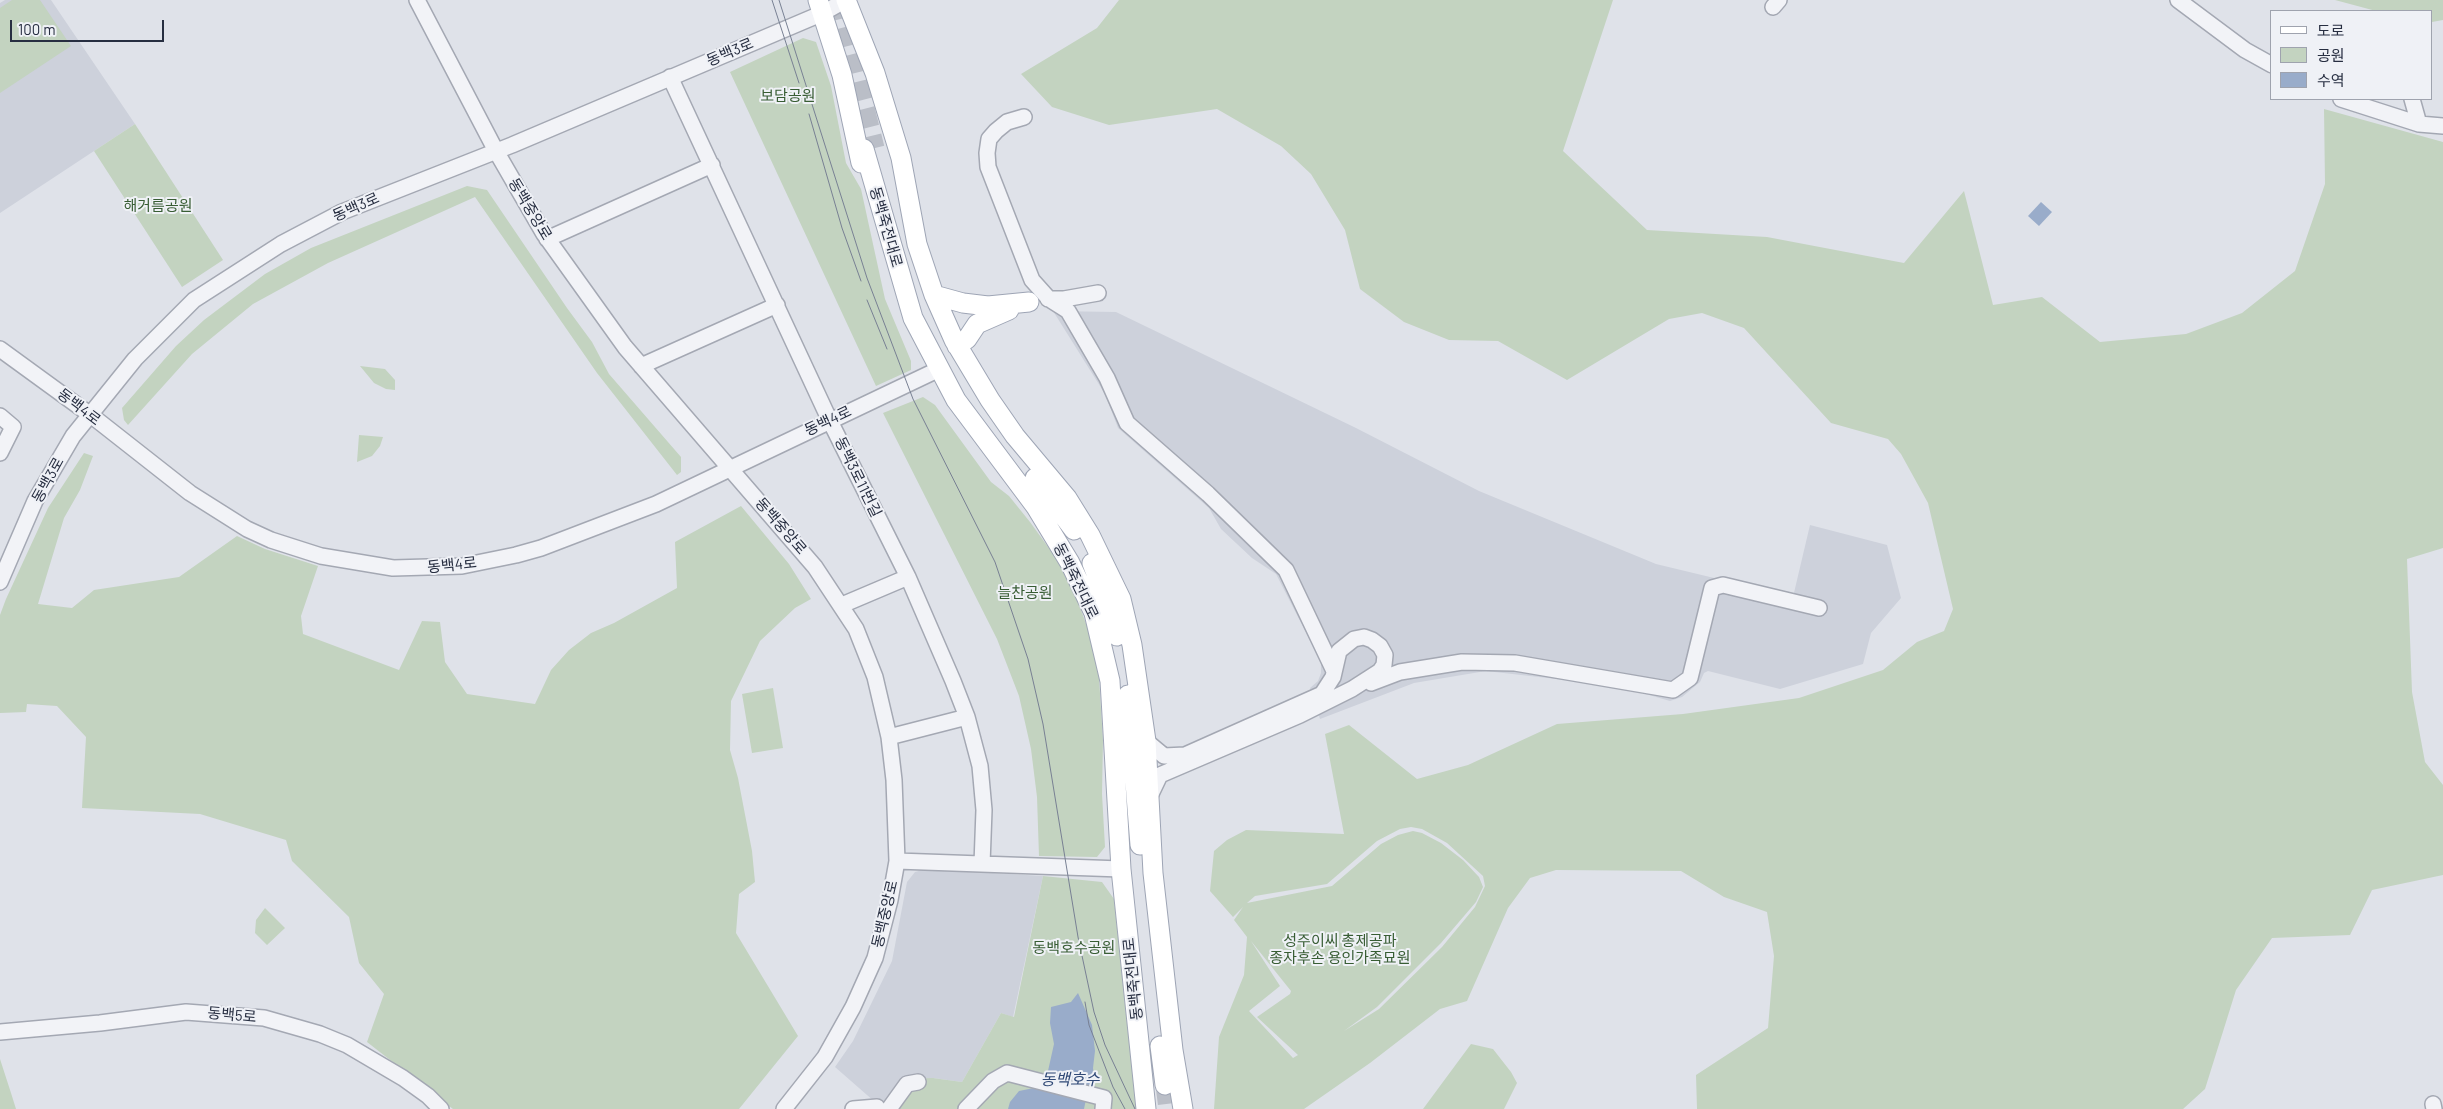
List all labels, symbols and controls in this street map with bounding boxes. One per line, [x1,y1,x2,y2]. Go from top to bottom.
scale bar [12,10,166,42]
legend [2270,10,2433,100]
text: 100 m [18,20,56,38]
text: 도로 [2317,21,2345,39]
street label: 동백3로 [704,34,756,70]
text: 공원 [2317,46,2345,64]
text: 수역 [2317,71,2345,89]
park label: 보담공원 [760,87,816,105]
street label: 동백중앙로 [505,175,555,243]
street label: 동백죽전대로 [866,185,906,269]
street label: 동백3로 [330,189,382,225]
park label: 해거름공원 [124,197,192,215]
street label: 동백4로 [54,385,104,429]
street label: 동백4로 [802,402,854,440]
street label: 동백3로11번길 [831,434,885,520]
street label: 동백3로 [28,454,68,506]
street label: 동백중앙로 [752,494,810,558]
street label: 동백죽전대로 [1050,540,1102,622]
street label: 동백4로 [426,553,478,577]
park label: 늘찬공원 [997,584,1053,602]
street label: 동백중앙로 [868,878,902,950]
park label: 성주이씨 총제공파 종자후손 용인가족묘원 [1270,932,1410,967]
street label: 동백죽전대로 [1120,937,1146,1021]
park label: 동백호수공원 [1033,939,1115,957]
street label: 동백5로 [207,1004,257,1026]
water label: 동백호수 [1041,1070,1099,1090]

